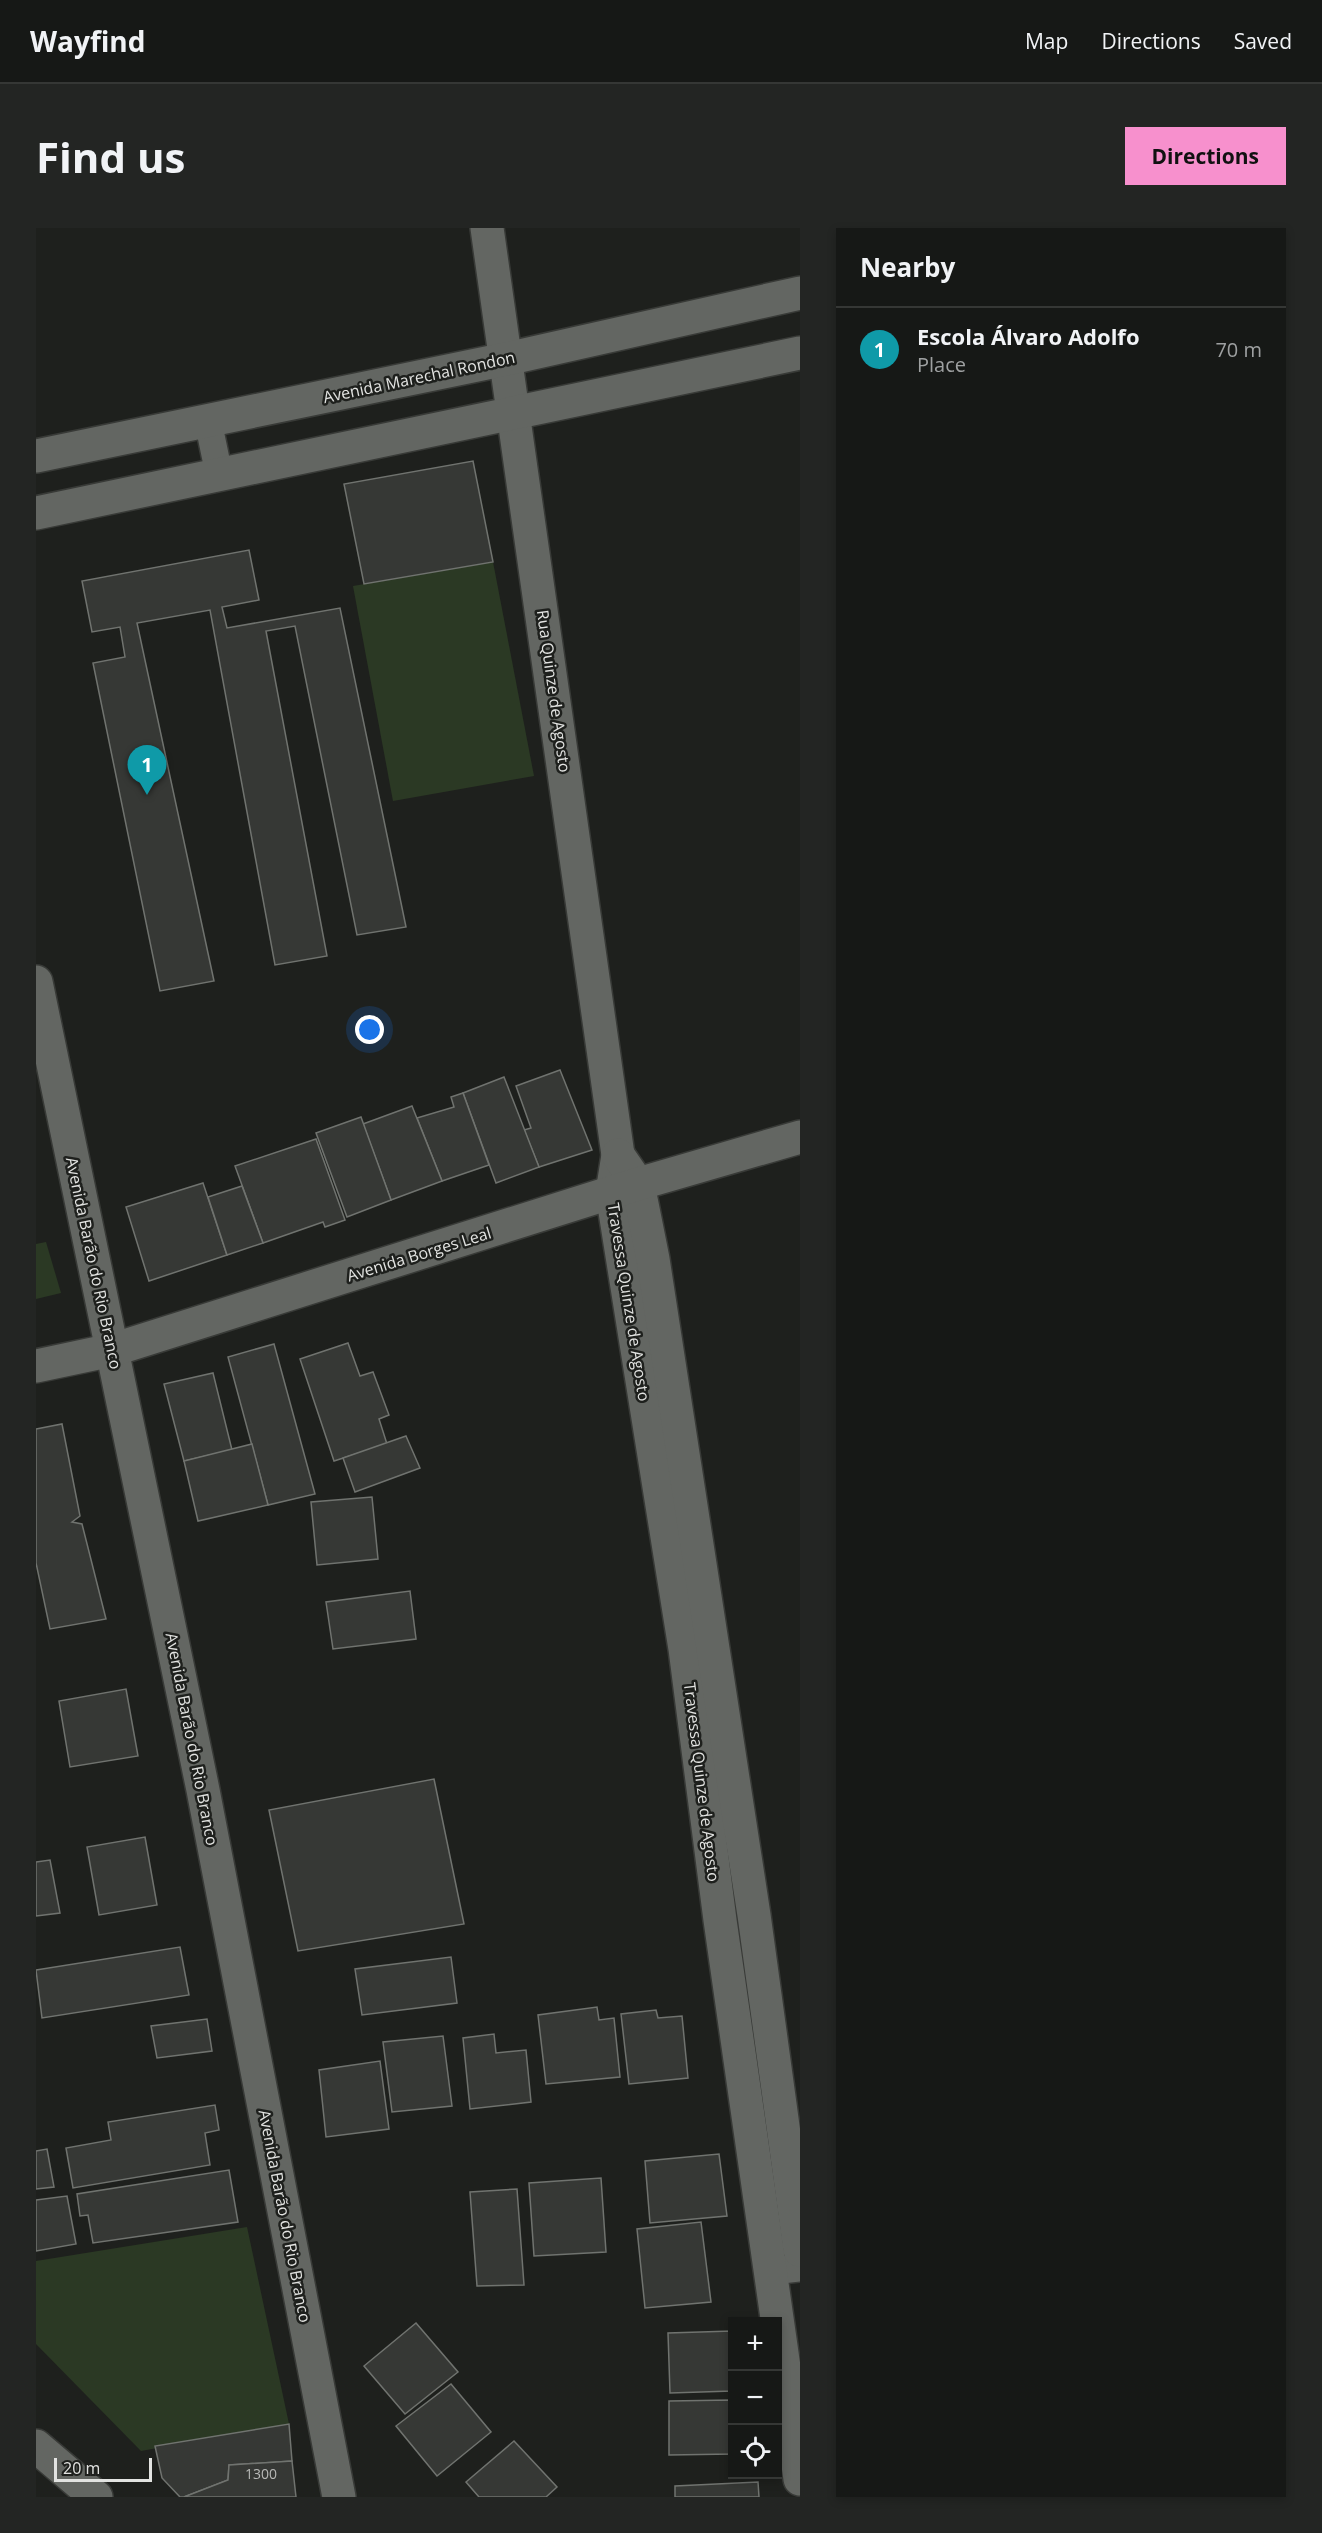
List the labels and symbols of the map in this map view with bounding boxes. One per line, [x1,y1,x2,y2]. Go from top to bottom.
street label: Avenida Marechal Rondon [321,346,517,408]
street label: Rua Quinze de Agosto [532,608,576,774]
pin: 1 [128,746,166,795]
your location [355,1015,384,1044]
street label: Avenida Barão do Rio Branco [61,1155,127,1371]
street label: Travessa Quinze de Agosto [602,1201,656,1403]
street label: Avenida Borges Leal [344,1222,494,1286]
street label: Avenida Barão do Rio Branco [161,1631,223,1847]
street label: Travessa Quinze de Agosto [679,1681,725,1883]
street label: Avenida Barão do Rio Branco [254,2108,316,2324]
scale bar [54,2455,152,2482]
house number: 1300 [245,2464,277,2483]

